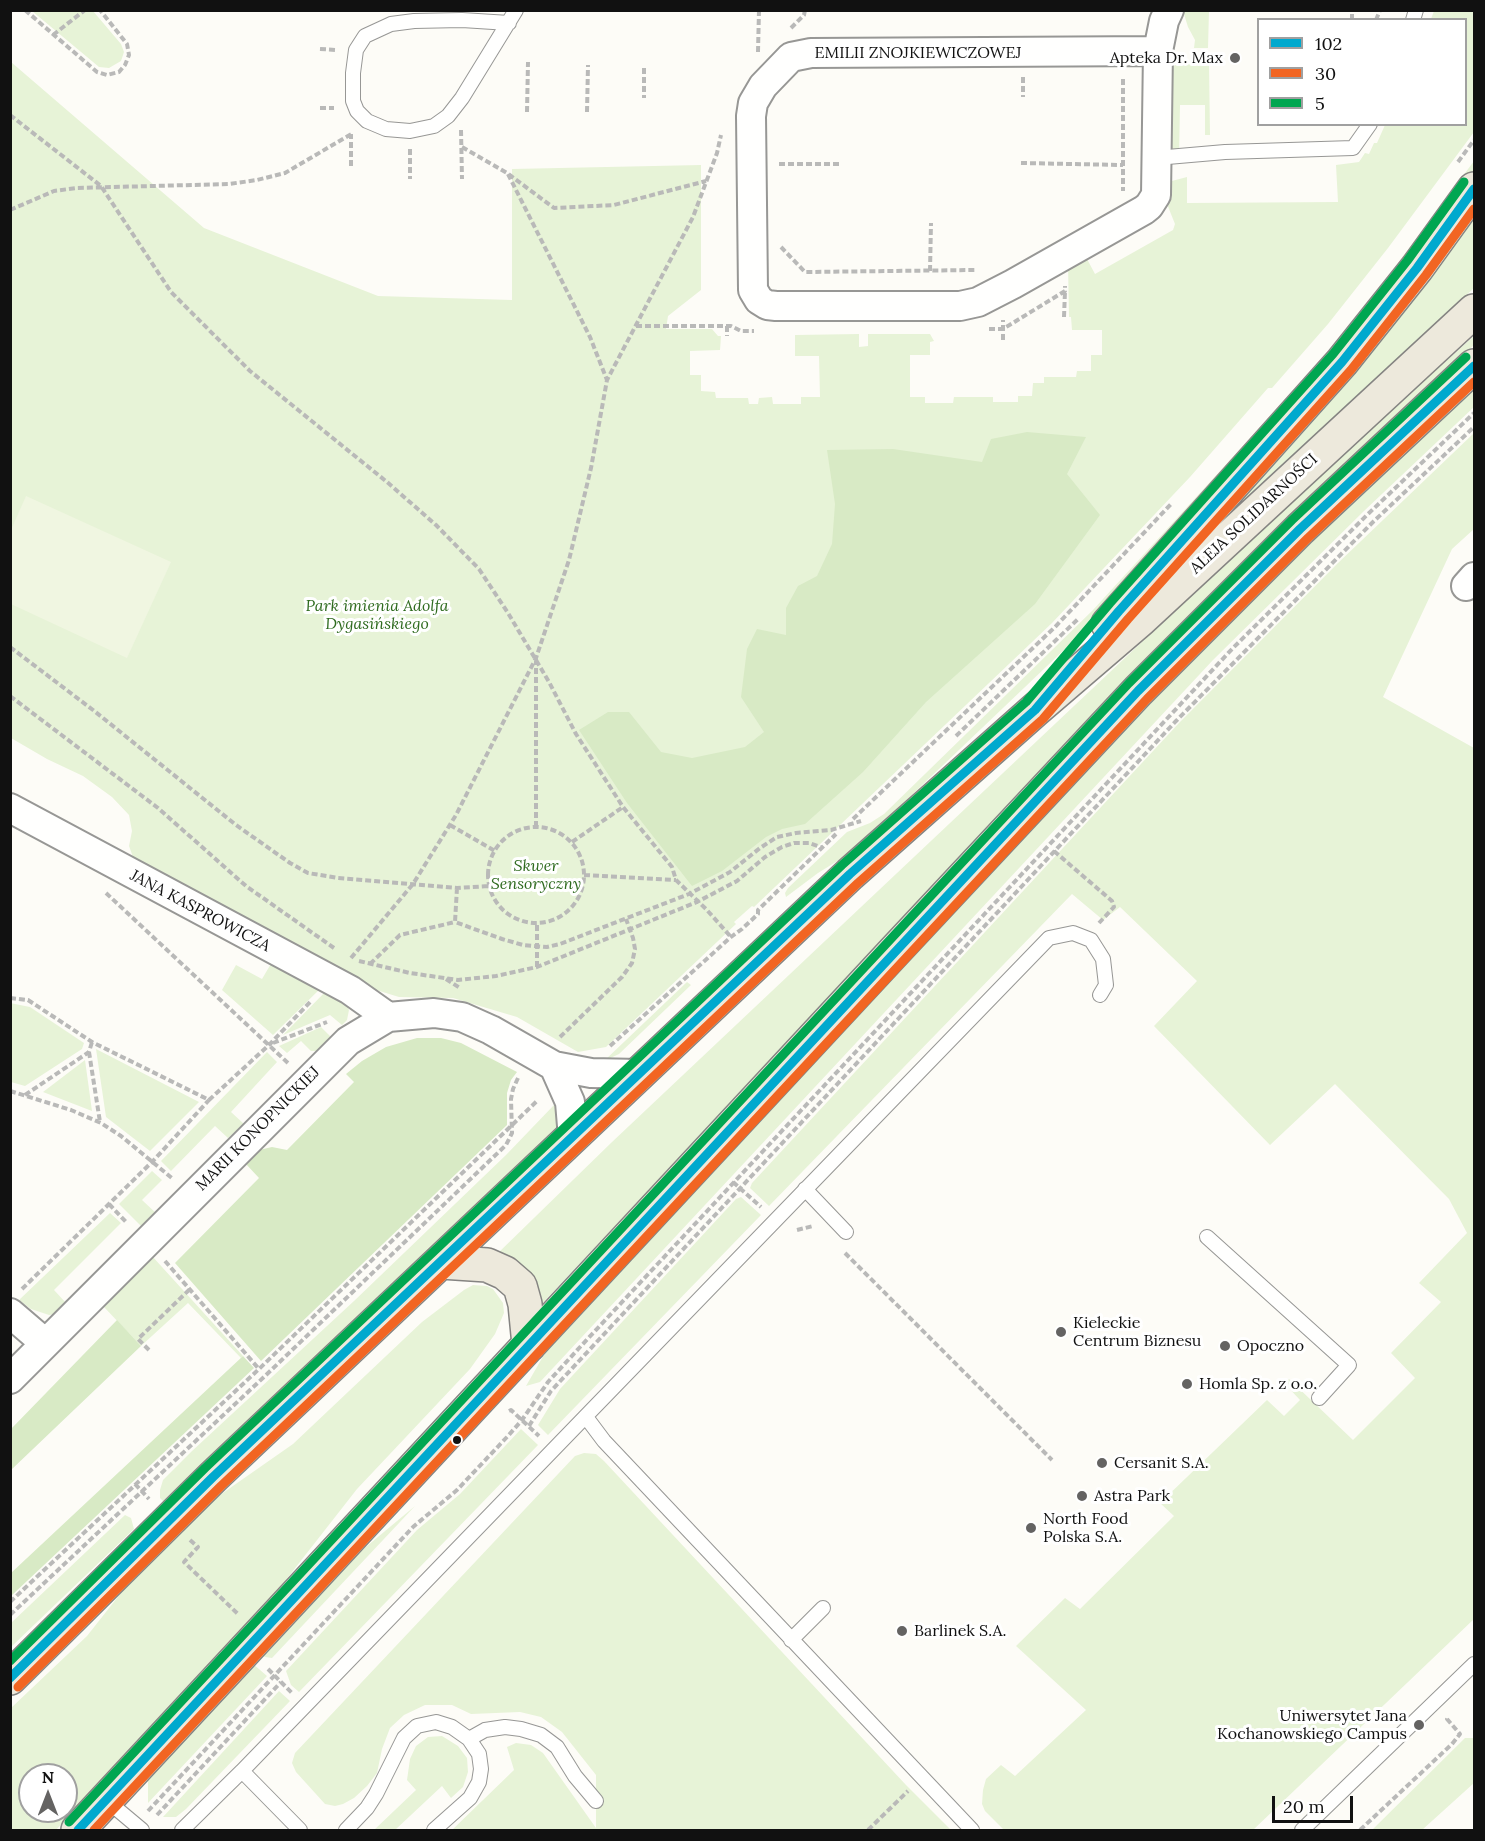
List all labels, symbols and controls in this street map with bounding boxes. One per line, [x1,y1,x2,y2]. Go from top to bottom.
legend [1257,18,1467,126]
text: 102 [1315,32,1342,55]
street label: EMILII ZNOJKIEWICZOWEJ [815,43,1021,63]
place label: Apteka Dr. Max [1110,48,1223,68]
marker: Apteka Dr. Max [1228,51,1242,65]
text: 30 [1315,62,1336,85]
text: 5 [1315,92,1325,115]
street label: ALEJA SOLIDARNOŚCI [1186,450,1322,578]
park label: Park imienia Adolfa Dygasińskiego [305,596,449,634]
park label: Skwer Sensoryczny [491,856,581,894]
street label: JANA KASPROWICZA [127,866,273,956]
street label: MARII KONOPNICKIEJ [192,1063,324,1195]
place label: Kieleckie Centrum Biznesu [1073,1313,1201,1351]
marker: Kieleckie Centrum Biznesu [1054,1325,1068,1339]
place label: Opoczno [1237,1336,1304,1356]
marker: Opoczno [1218,1339,1232,1353]
place label: Homla Sp. z o.o. [1199,1374,1317,1394]
marker: Homla Sp. z o.o. [1180,1377,1194,1391]
unlabelled marker [451,1434,463,1446]
place label: Cersanit S.A. [1114,1453,1209,1473]
marker: Cersanit S.A. [1095,1456,1109,1470]
place label: Astra Park [1094,1486,1170,1506]
marker: Astra Park [1075,1489,1089,1503]
place label: North Food Polska S.A. [1043,1509,1128,1547]
marker: North Food Polska S.A. [1024,1521,1038,1535]
place label: Barlinek S.A. [914,1621,1006,1641]
marker: Barlinek S.A. [895,1624,909,1638]
place label: Uniwersytet Jana Kochanowskiego Campus [1217,1706,1407,1744]
marker: Uniwersytet Jana Kochanowskiego Campus [1412,1718,1426,1732]
north arrow [18,1763,78,1823]
text: N [42,1767,54,1787]
scale bar [1275,1784,1356,1822]
text: 20 m [1283,1795,1325,1818]

